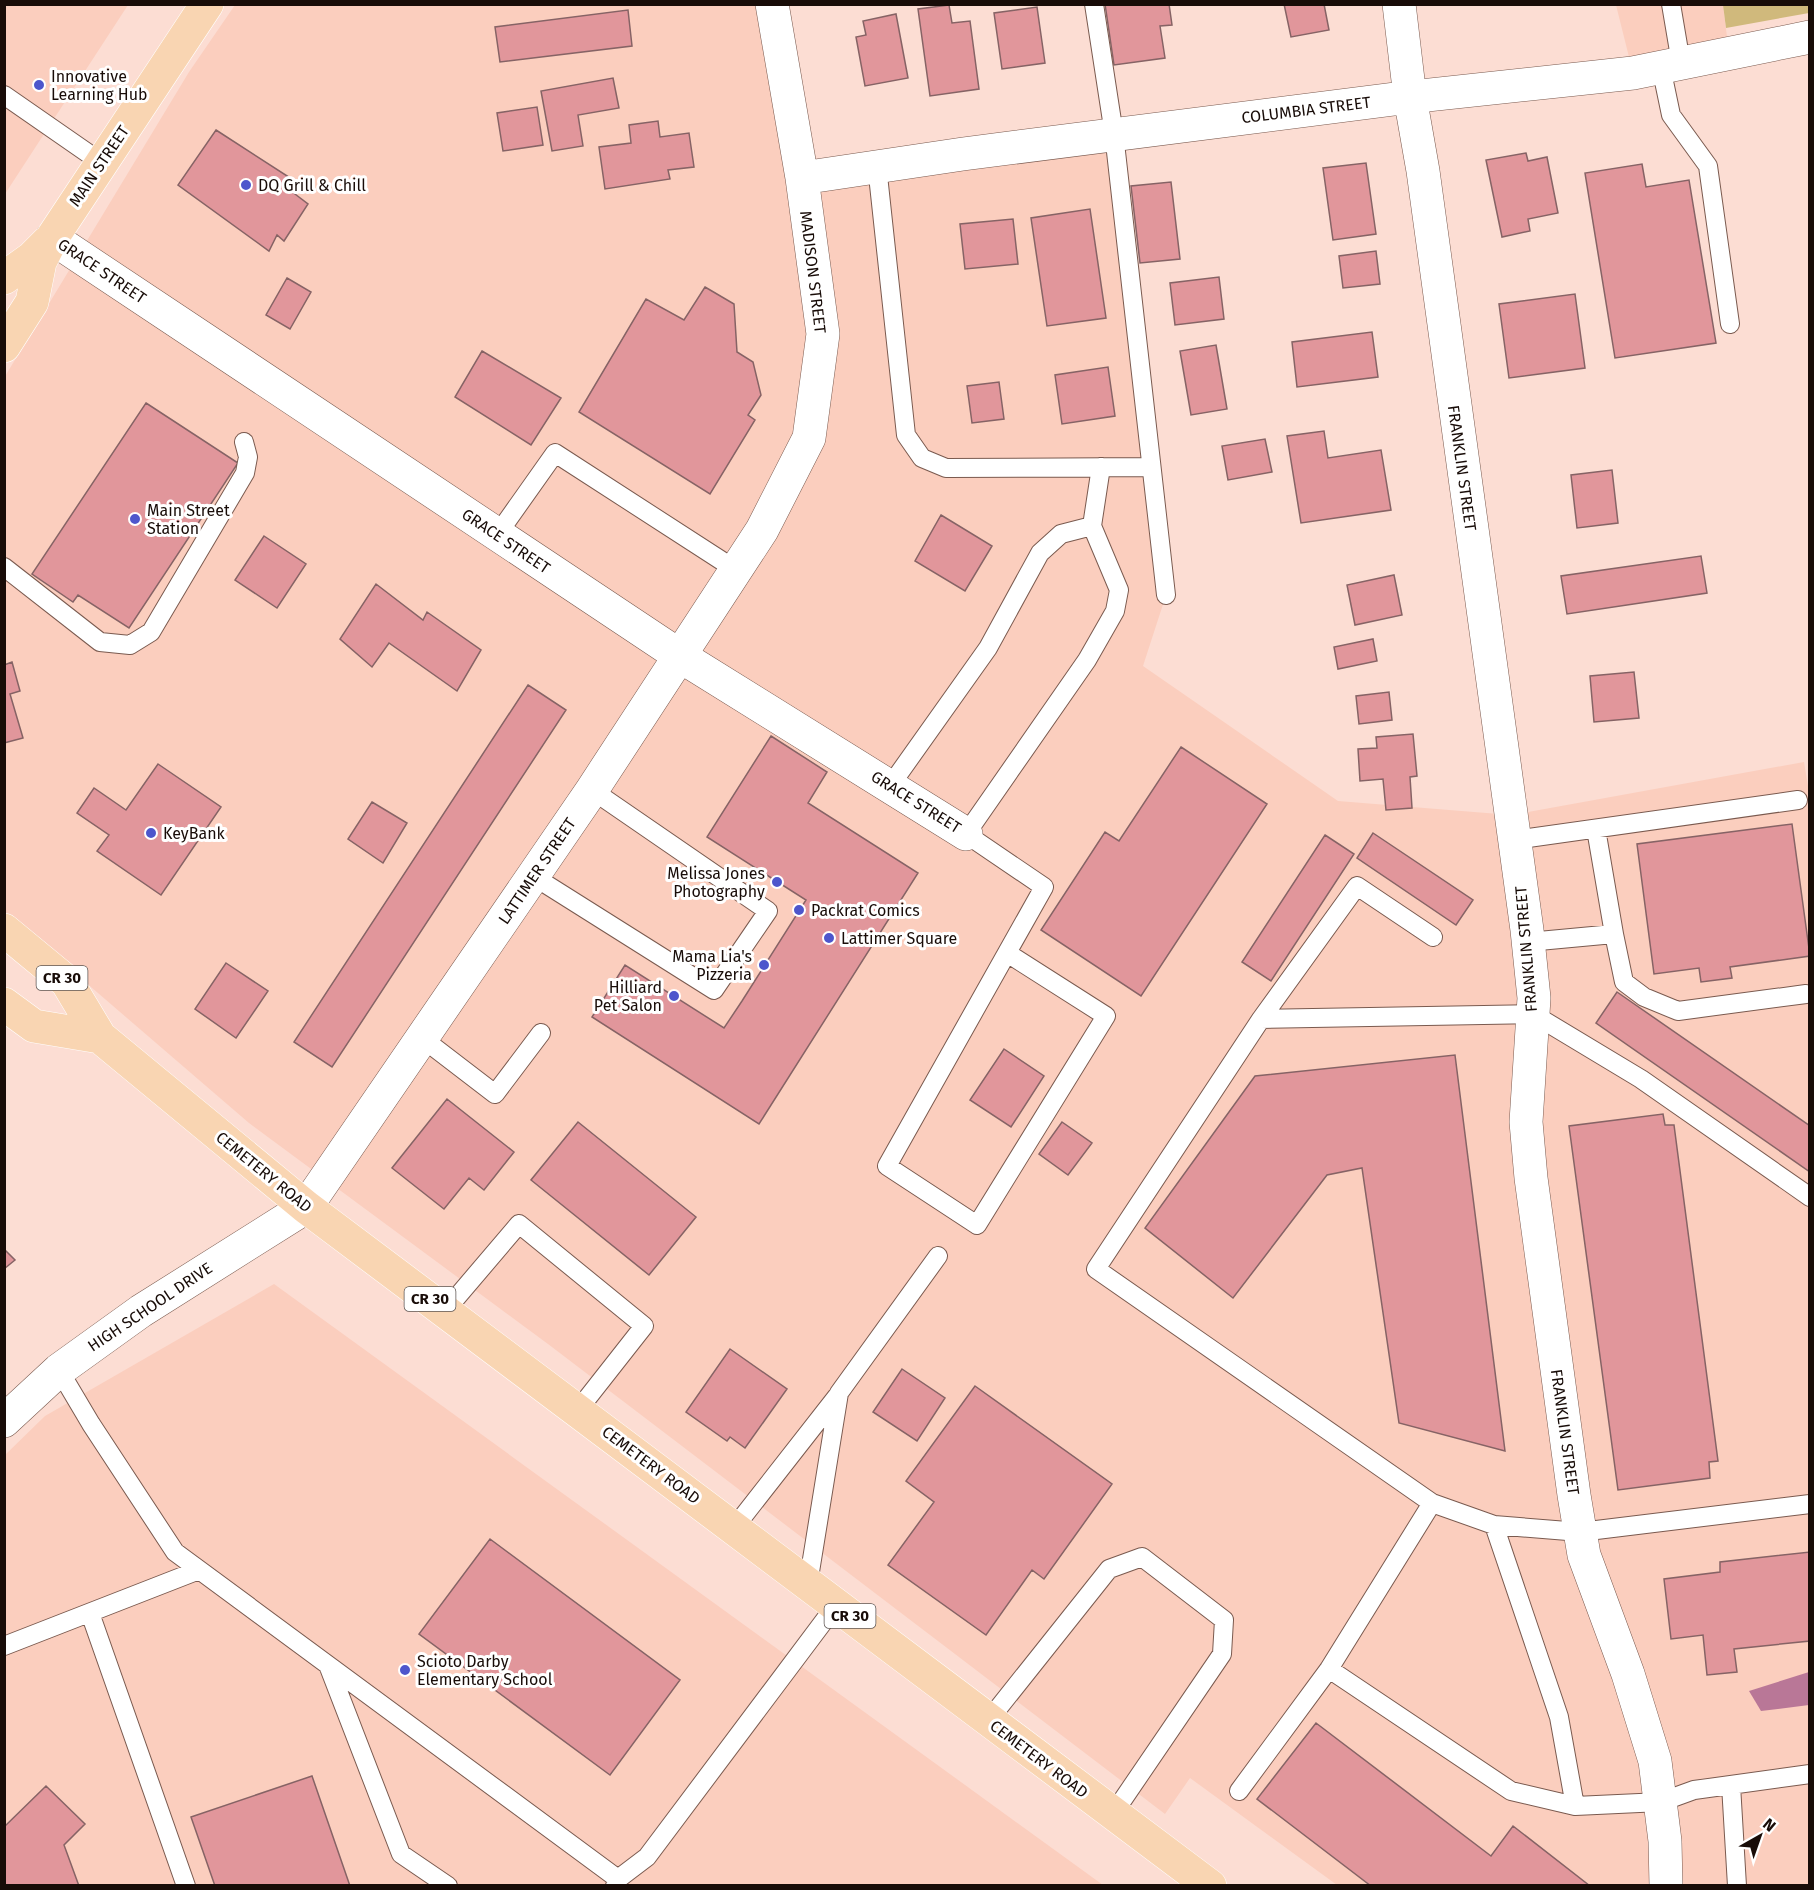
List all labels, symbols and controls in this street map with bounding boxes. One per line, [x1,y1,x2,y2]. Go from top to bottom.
place label: Innovative Learning Hub [51,67,148,104]
marker: Innovative Learning Hub [32,78,46,92]
street label: COLUMBIA STREET [1240,93,1372,127]
street label: MAIN STREET [65,121,133,210]
place label: DQ Grill & Chill [258,176,366,195]
marker: DQ Grill & Chill [239,178,253,192]
street label: MADISON STREET [796,210,830,335]
street label: GRACE STREET [54,235,150,308]
street label: FRANKLIN STREET [1444,404,1480,533]
place label: Main Street Station [147,501,230,538]
street label: GRACE STREET [458,505,554,578]
marker: Main Street Station [128,512,142,526]
street label: GRACE STREET [868,767,965,838]
street label: LATTIMER STREET [494,814,580,928]
place label: KeyBank [163,824,226,843]
marker: KeyBank [144,826,158,840]
place label: Melissa Jones Photography [667,864,765,901]
marker: Melissa Jones Photography [770,875,784,889]
street label: FRANKLIN STREET [1511,884,1541,1013]
place label: Packrat Comics [811,901,920,920]
marker: Packrat Comics [792,903,806,917]
place label: Lattimer Square [841,929,957,948]
marker: Lattimer Square [822,931,836,945]
place label: Mama Lia's Pizzeria [672,947,752,984]
marker: Mama Lia's Pizzeria [757,958,771,972]
road number: CR 30 [36,966,88,990]
place label: Hilliard Pet Salon [594,978,662,1015]
marker: Hilliard Pet Salon [667,989,681,1003]
street label: CEMETERY ROAD [212,1128,316,1216]
street label: HIGH SCHOOL DRIVE [84,1258,216,1356]
road number: CR 30 [404,1287,456,1311]
street label: FRANKLIN STREET [1547,1368,1583,1497]
street label: CEMETERY ROAD [598,1422,704,1508]
road number: CR 30 [824,1604,876,1628]
place label: Scioto Darby Elementary School [417,1652,553,1689]
marker: Scioto Darby Elementary School [398,1663,412,1677]
street label: CEMETERY ROAD [986,1716,1092,1802]
north arrow [1730,1806,1790,1866]
text: N [1759,1814,1779,1836]

